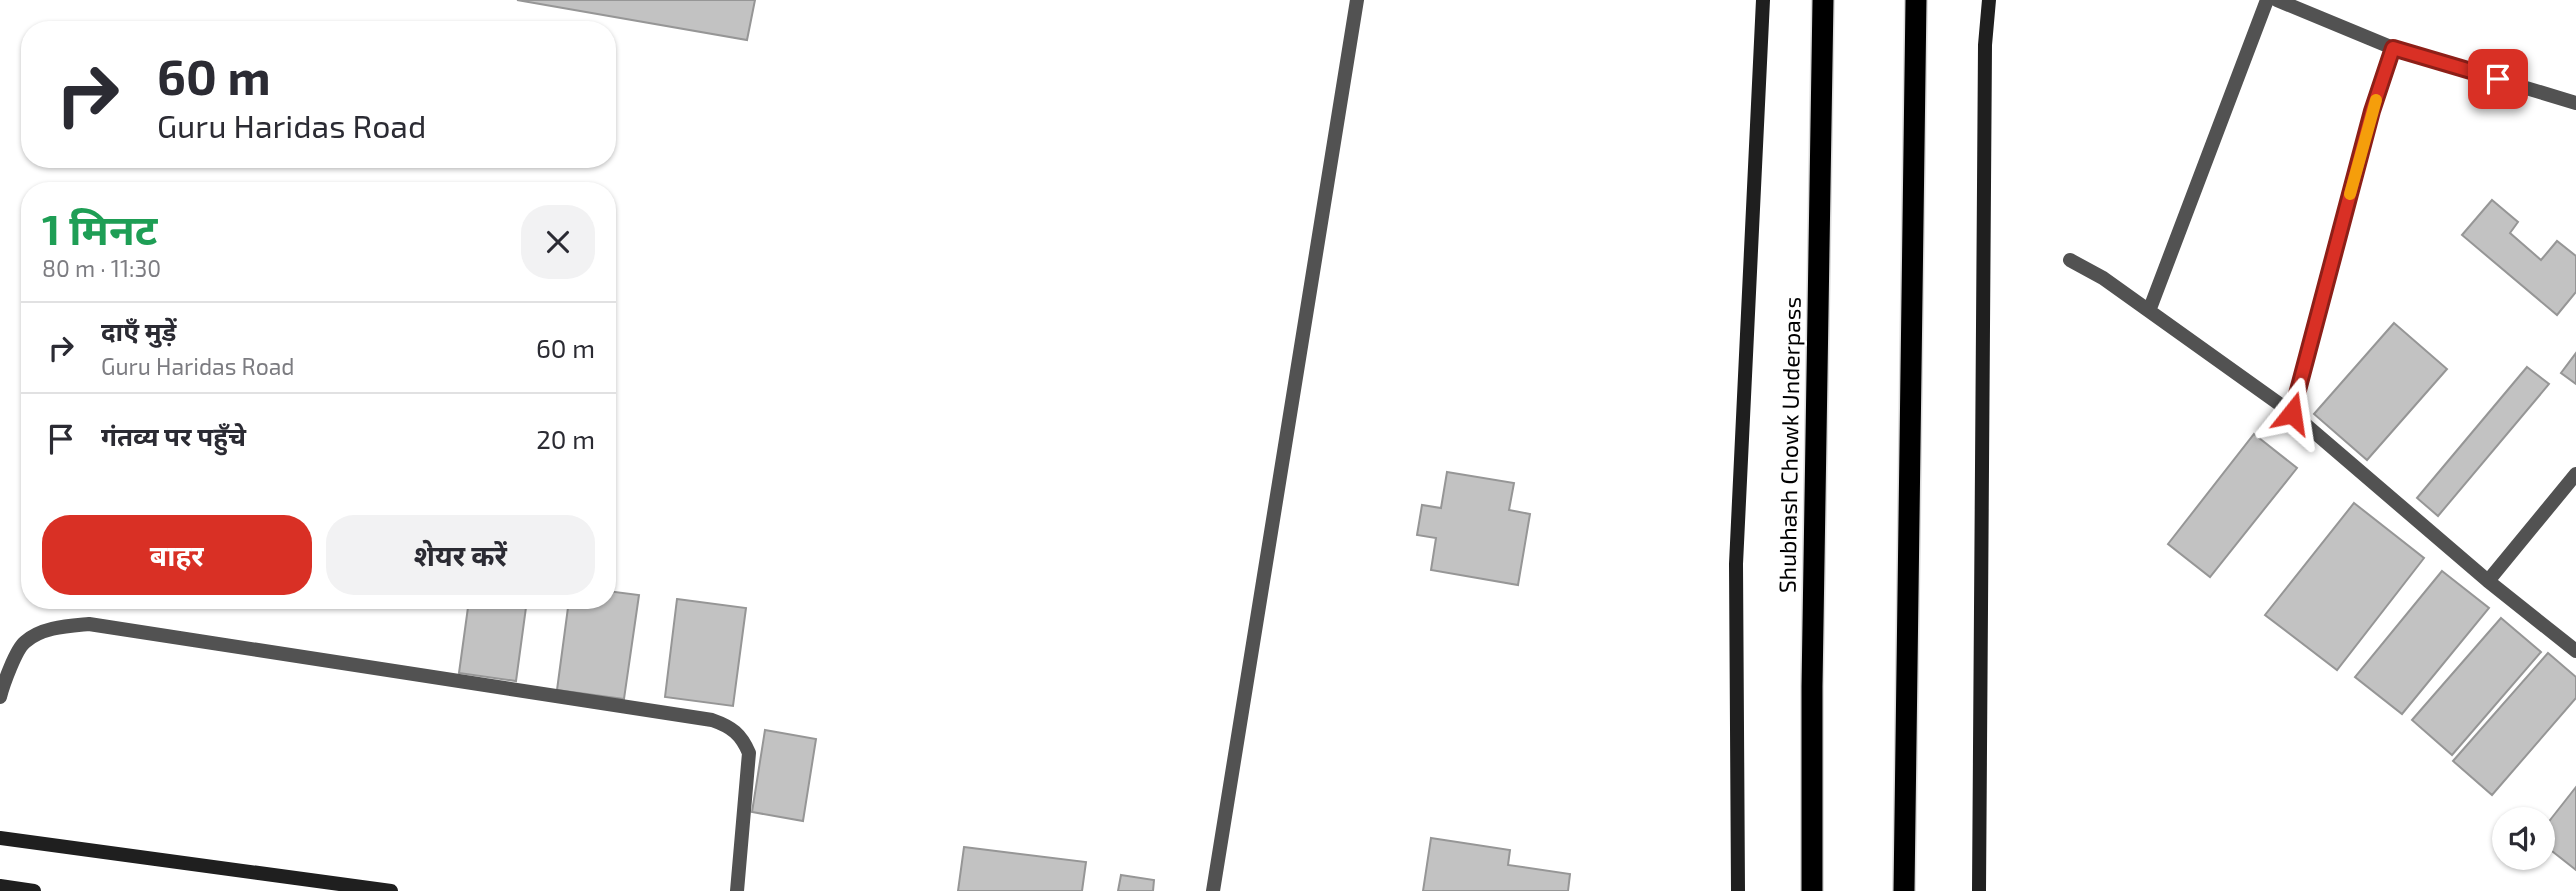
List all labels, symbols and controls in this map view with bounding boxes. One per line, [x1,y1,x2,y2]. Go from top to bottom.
text: 60 m [157,46,271,105]
icon: right [42,49,133,140]
pin [2468,49,2528,109]
icon: arrive [2479,60,2517,98]
text: Guru Haridas Road [157,106,426,144]
text: 1 मिनट [42,203,157,253]
button: close [521,205,595,279]
text: 80 m · 11:30 [42,254,161,282]
street label: Shubhash Chowk Underpass [1772,297,1806,593]
text: दाएँ मुड़ें [101,315,176,346]
icon: right [42,329,80,367]
text: 60 m [536,332,595,363]
text: Guru Haridas Road [101,352,295,380]
position arrow [2255,376,2329,450]
icon: arrive [42,420,80,458]
text: गंतव्य पर पहुँचे [101,420,246,451]
text: 20 m [536,423,595,454]
button: बाहर [42,515,312,595]
button: शेयर करें [326,515,595,595]
map controls [2492,807,2555,870]
button: sound [2492,807,2555,870]

